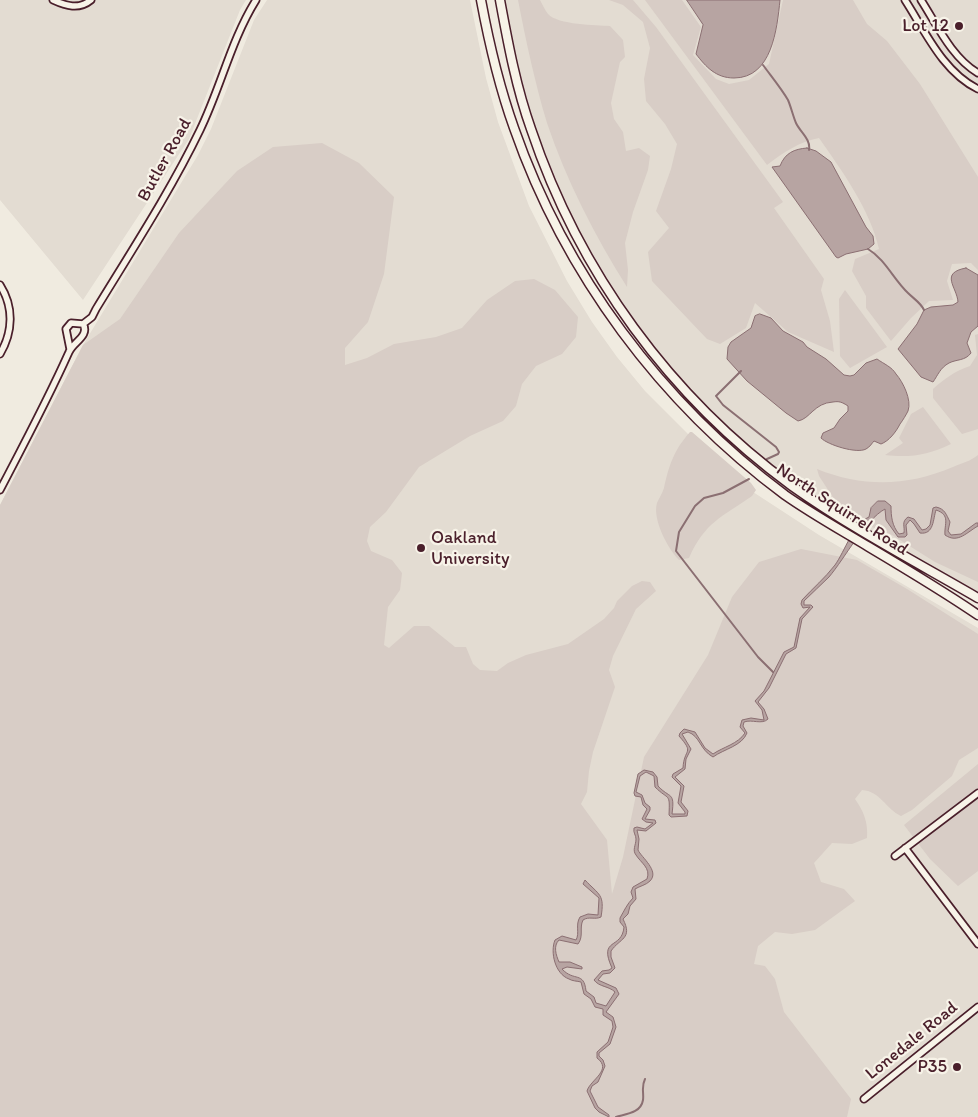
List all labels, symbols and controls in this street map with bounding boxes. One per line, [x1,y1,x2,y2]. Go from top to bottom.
place label: Lot 12 [902,15,949,37]
marker: Lot 12 [953,20,965,32]
street label: Butler Road [133,115,197,205]
street label: North Squirrel Road [772,459,912,561]
place label: Oakland University [431,527,510,570]
marker: Oakland University [415,542,427,554]
street label: Lonedale Road [861,997,963,1085]
place label: P35 [917,1056,947,1078]
marker: P35 [951,1061,963,1073]

